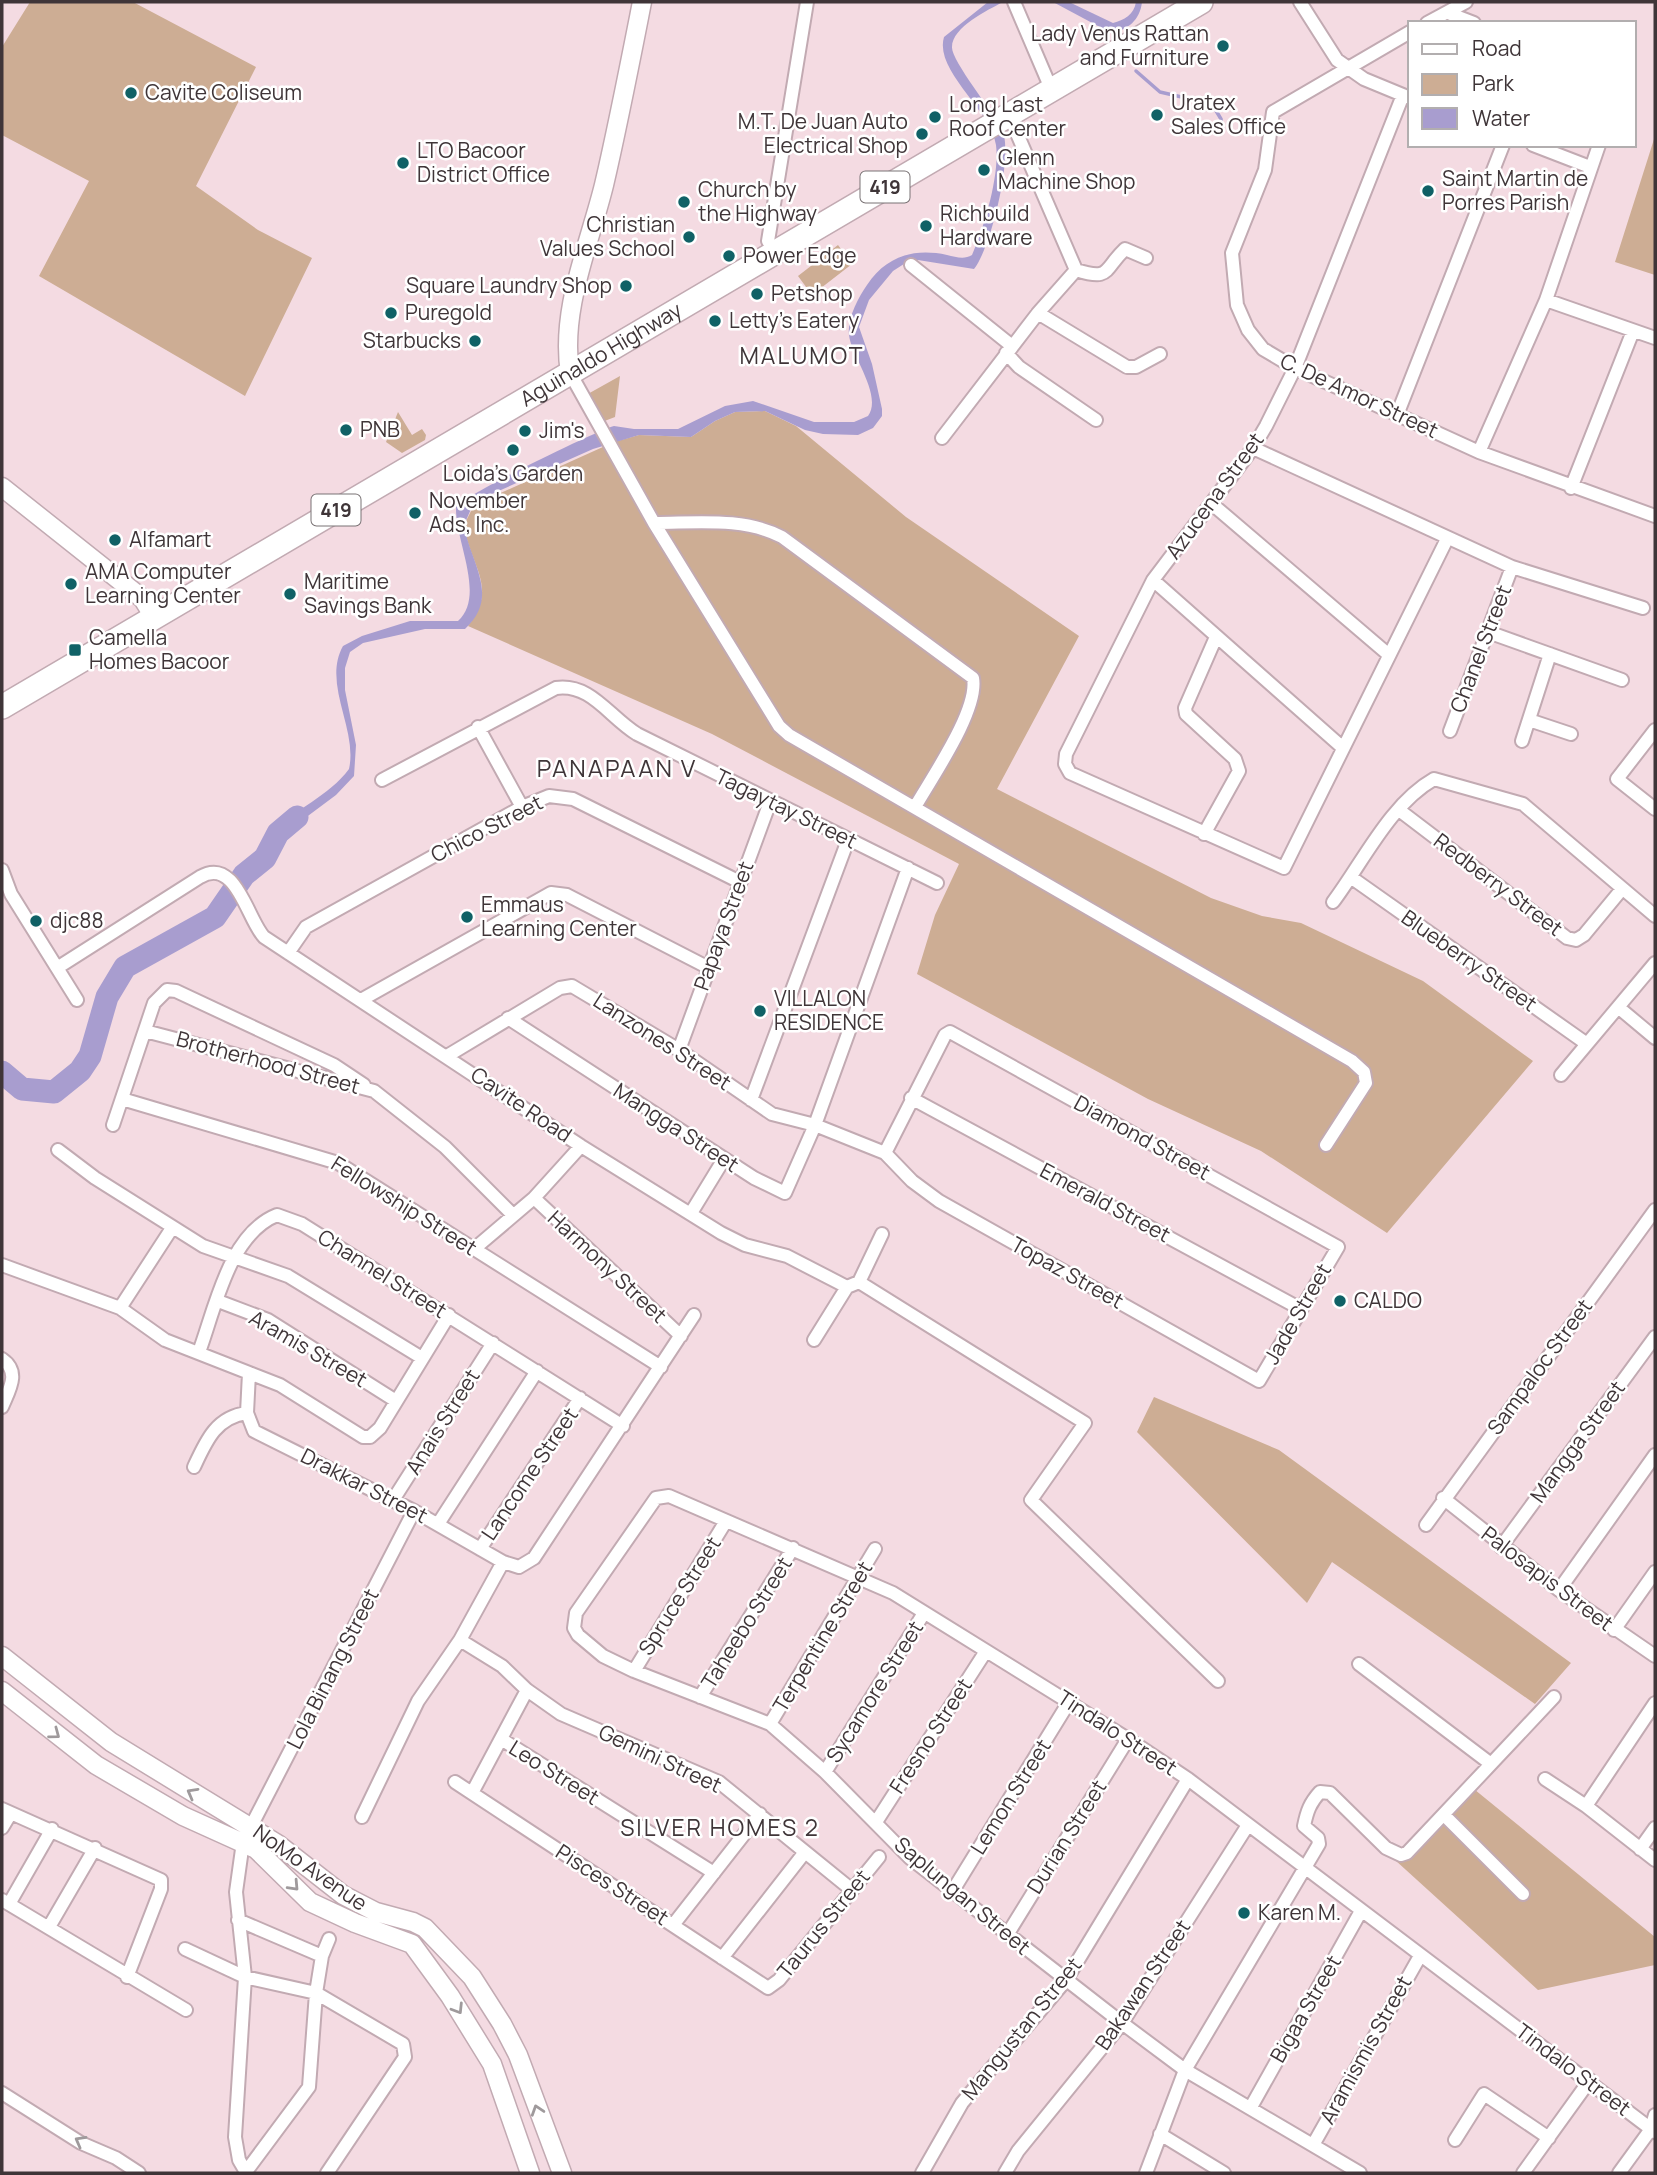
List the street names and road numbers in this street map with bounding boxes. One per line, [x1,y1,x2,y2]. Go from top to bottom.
road number: 419 [860,172,910,202]
street label: Aguinaldo Highway [515,295,687,412]
street label: C. De Amor Street [1276,346,1443,444]
street label: Azucena Street [1159,426,1270,564]
road number: 419 [312,495,360,526]
street label: Chanel Street [1443,581,1517,717]
street label: Tagaytay Street [711,762,862,855]
street label: Chico Street [426,788,547,868]
street label: Redberry Street [1428,826,1569,942]
street label: Papaya Street [687,857,759,994]
street label: Blueberry Street [1396,903,1543,1017]
street label: Lanzones Street [588,986,737,1096]
street label: Brotherhood Street [173,1024,363,1100]
street label: Cavite Road [466,1060,578,1148]
street label: Mangga Street [608,1076,745,1178]
street label: Diamond Street [1069,1088,1216,1186]
street label: Fellowship Street [326,1149,483,1261]
street label: Emerald Street [1035,1156,1176,1248]
street label: Harmony Street [542,1204,673,1329]
street label: Channel Street [313,1222,452,1324]
street label: Topaz Street [1006,1230,1129,1315]
street label: Jade Street [1257,1258,1337,1369]
street label: Sampaloc Street [1480,1293,1598,1440]
street label: Aramis Street [244,1303,373,1393]
street label: Anais Street [399,1363,486,1479]
street label: Mangga Street [1523,1375,1631,1508]
street label: Lancome Street [474,1402,584,1545]
street label: Drakkar Street [296,1441,433,1529]
street label: Palosapis Street [1476,1519,1619,1637]
street label: Spruce Street [632,1531,727,1660]
street label: Taheebo Street [694,1551,798,1694]
street label: Terpentine Street [766,1556,878,1717]
street label: Lola Binang Street [280,1584,385,1754]
street label: Sycamore Street [819,1615,929,1768]
street label: Fresno Street [882,1673,978,1798]
street label: Tindalo Street [1052,1683,1183,1781]
street label: Gemini Street [594,1717,726,1799]
street label: Leo Street [504,1733,605,1811]
street label: Lemon Street [964,1733,1057,1860]
street label: Durian Street [1020,1774,1112,1899]
street label: NoMo Avenue [248,1818,373,1917]
street label: Saplungan Street [889,1830,1037,1960]
street label: Pisces Street [551,1837,674,1931]
street label: Taurus Street [771,1863,876,1984]
street label: Bakawan Street [1088,1914,1196,2055]
street label: Bigaa Street [1263,1950,1347,2067]
street label: Mangustan Street [955,1951,1088,2106]
street label: Aramismis Street [1313,1970,1417,2129]
street label: Tindalo Street [1510,2017,1637,2122]

